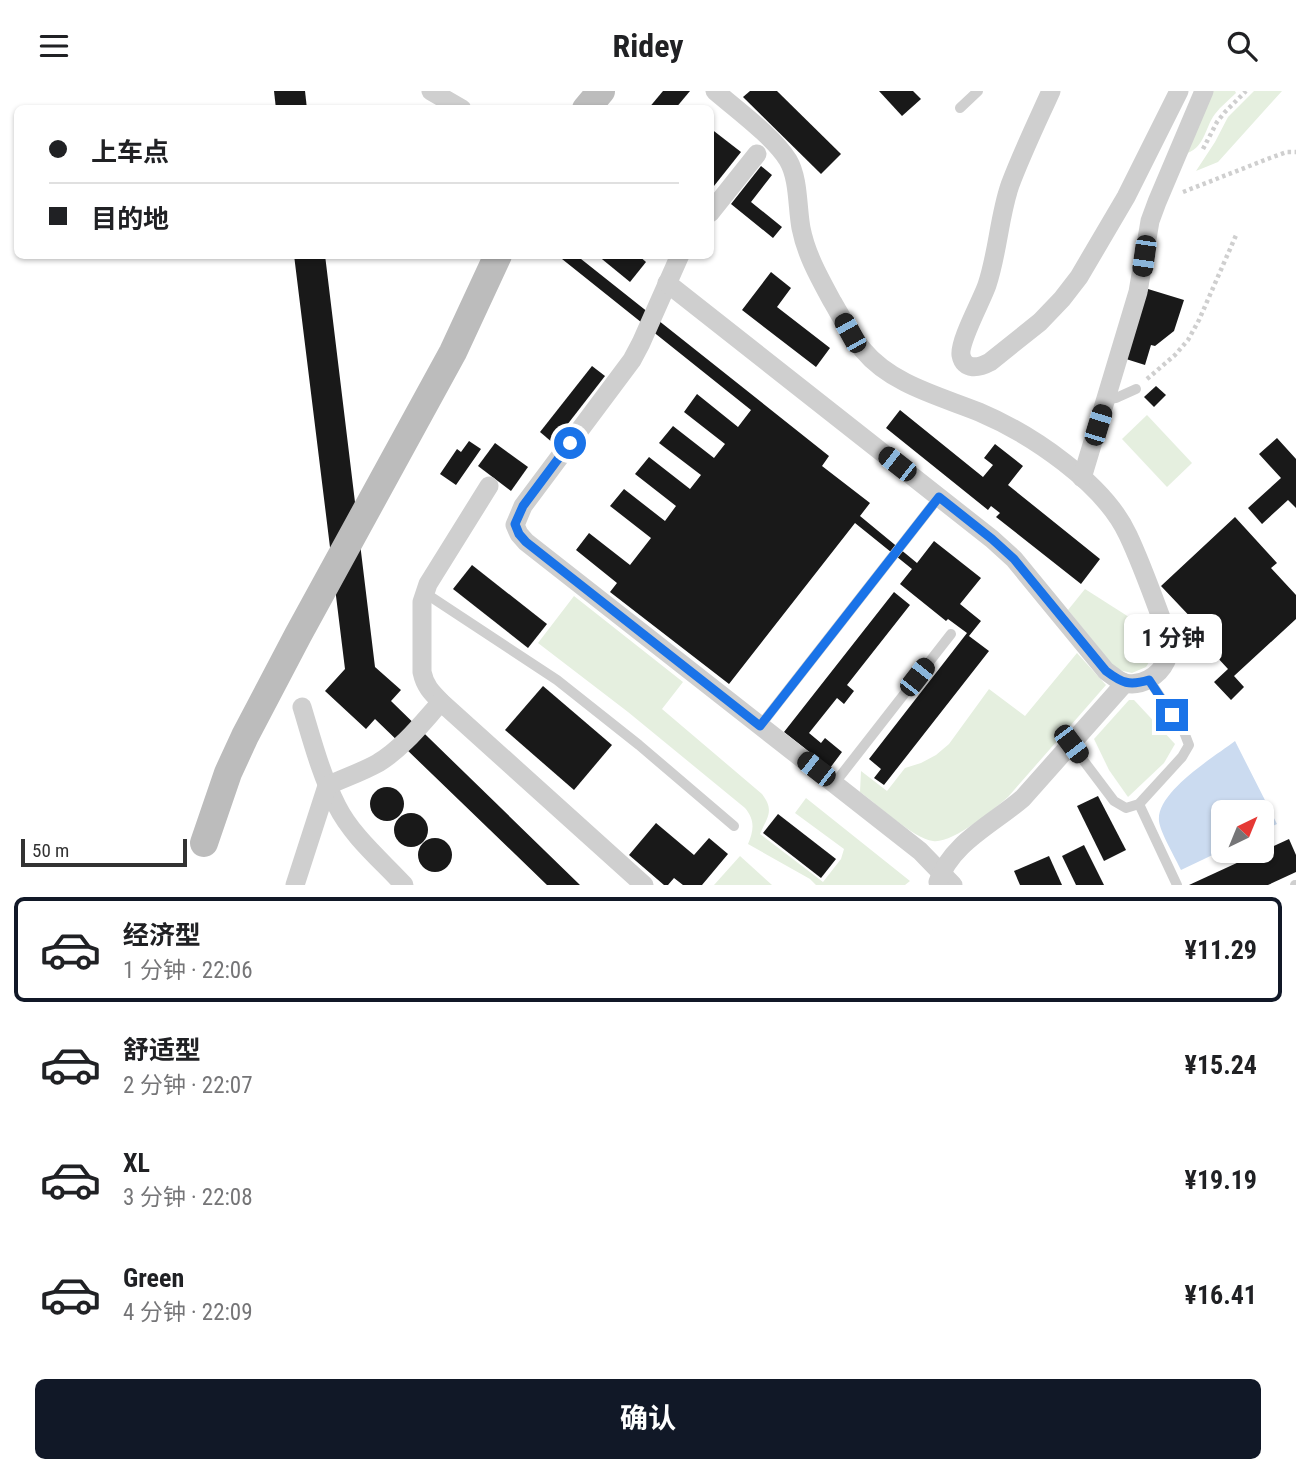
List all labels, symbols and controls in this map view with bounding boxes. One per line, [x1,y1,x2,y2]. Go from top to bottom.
icon: menu [35,27,73,65]
text: Ridey [613,27,683,65]
icon: search [1223,27,1261,65]
text: 上车点 [91,137,169,167]
text: 目的地 [91,204,169,234]
car [1131,234,1158,278]
car [831,310,870,356]
car [1082,402,1115,448]
route start [554,427,586,459]
car [874,443,921,485]
callout: 1 分钟 [1123,613,1221,663]
text: 1 分钟 [1142,625,1204,652]
car [896,654,939,700]
route end [1156,699,1188,731]
car [1050,721,1093,767]
car [793,748,840,790]
north arrow [1211,800,1274,863]
map controls [1211,800,1274,863]
scale bar [21,836,187,868]
text: 50 m [32,839,69,862]
icon: car [39,918,102,981]
text: 经济型 [123,920,201,950]
text: ¥11.29 [1185,935,1257,965]
text: 1 分钟 · 22:06 [123,957,253,984]
icon: car [39,1033,102,1096]
text: 舒适型 [123,1035,201,1065]
text: ¥15.24 [1185,1050,1257,1080]
text: 2 分钟 · 22:07 [123,1072,253,1099]
icon: car [39,1148,102,1211]
text: XL [123,1148,150,1178]
text: ¥19.19 [1185,1165,1257,1195]
text: 3 分钟 · 22:08 [123,1184,253,1211]
icon: car [39,1263,102,1326]
text: Green [123,1263,184,1293]
text: ¥16.41 [1185,1280,1257,1310]
text: 4 分钟 · 22:09 [123,1299,253,1326]
button: 确认 [35,1379,1261,1459]

